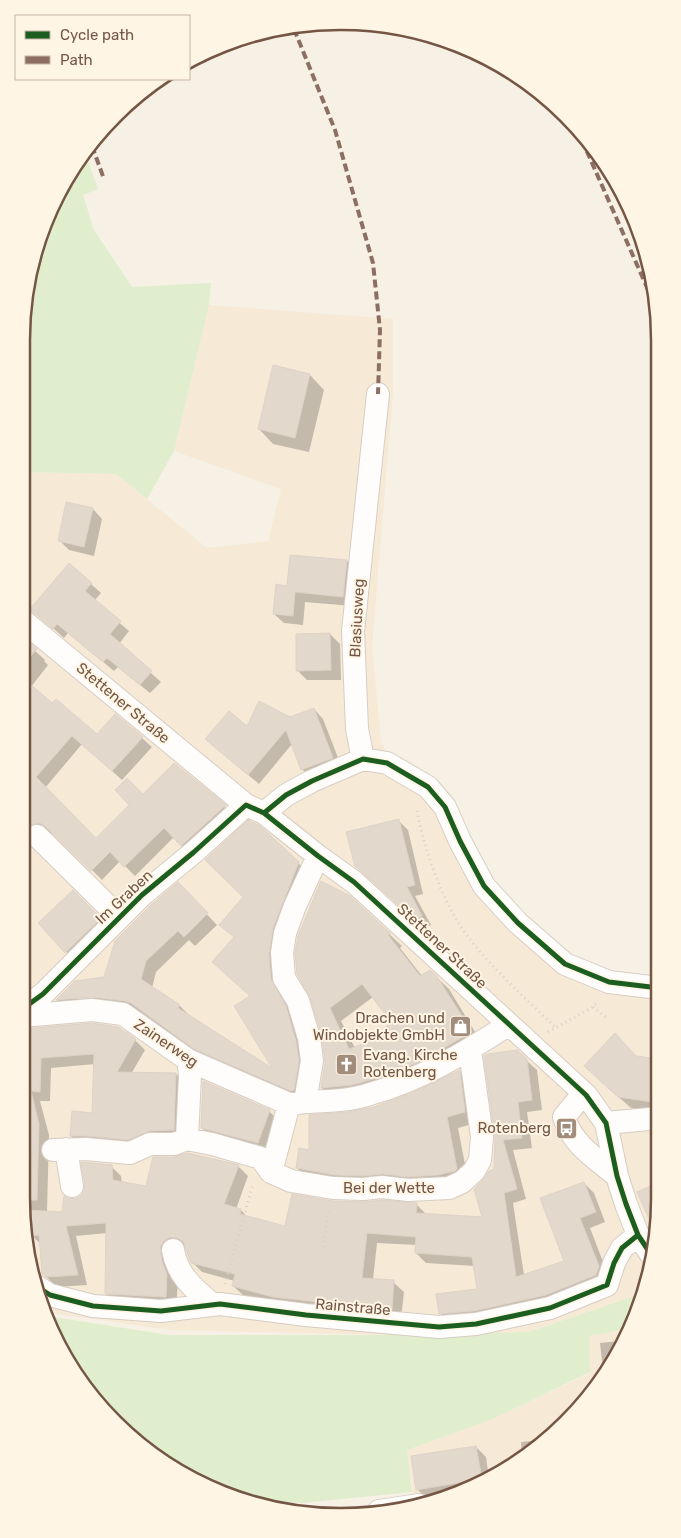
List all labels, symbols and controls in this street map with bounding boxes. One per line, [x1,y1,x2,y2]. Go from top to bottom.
legend [15,15,190,80]
text: Cycle path [60,26,134,44]
text: Path [60,51,93,69]
street label: Blasiusweg [346,578,368,658]
street label: Stettener Straße [73,659,173,747]
street label: Im Graben [92,866,156,928]
street label: Stettener Straße [393,900,491,992]
place label: Drachen und Windobjekte GmbH [313,1009,445,1044]
street label: Zainerweg [131,1015,201,1071]
shop icon: Drachen und Windobjekte GmbH [449,1015,473,1039]
place label: Evang. Kirche Rotenberg [363,1046,458,1081]
church icon: Evang. Kirche Rotenberg [335,1052,359,1076]
bus stop icon: Rotenberg [555,1116,579,1140]
place label: Rotenberg [478,1119,551,1137]
street label: Bei der Wette [343,1179,435,1197]
street label: Rainstraße [315,1295,391,1319]

